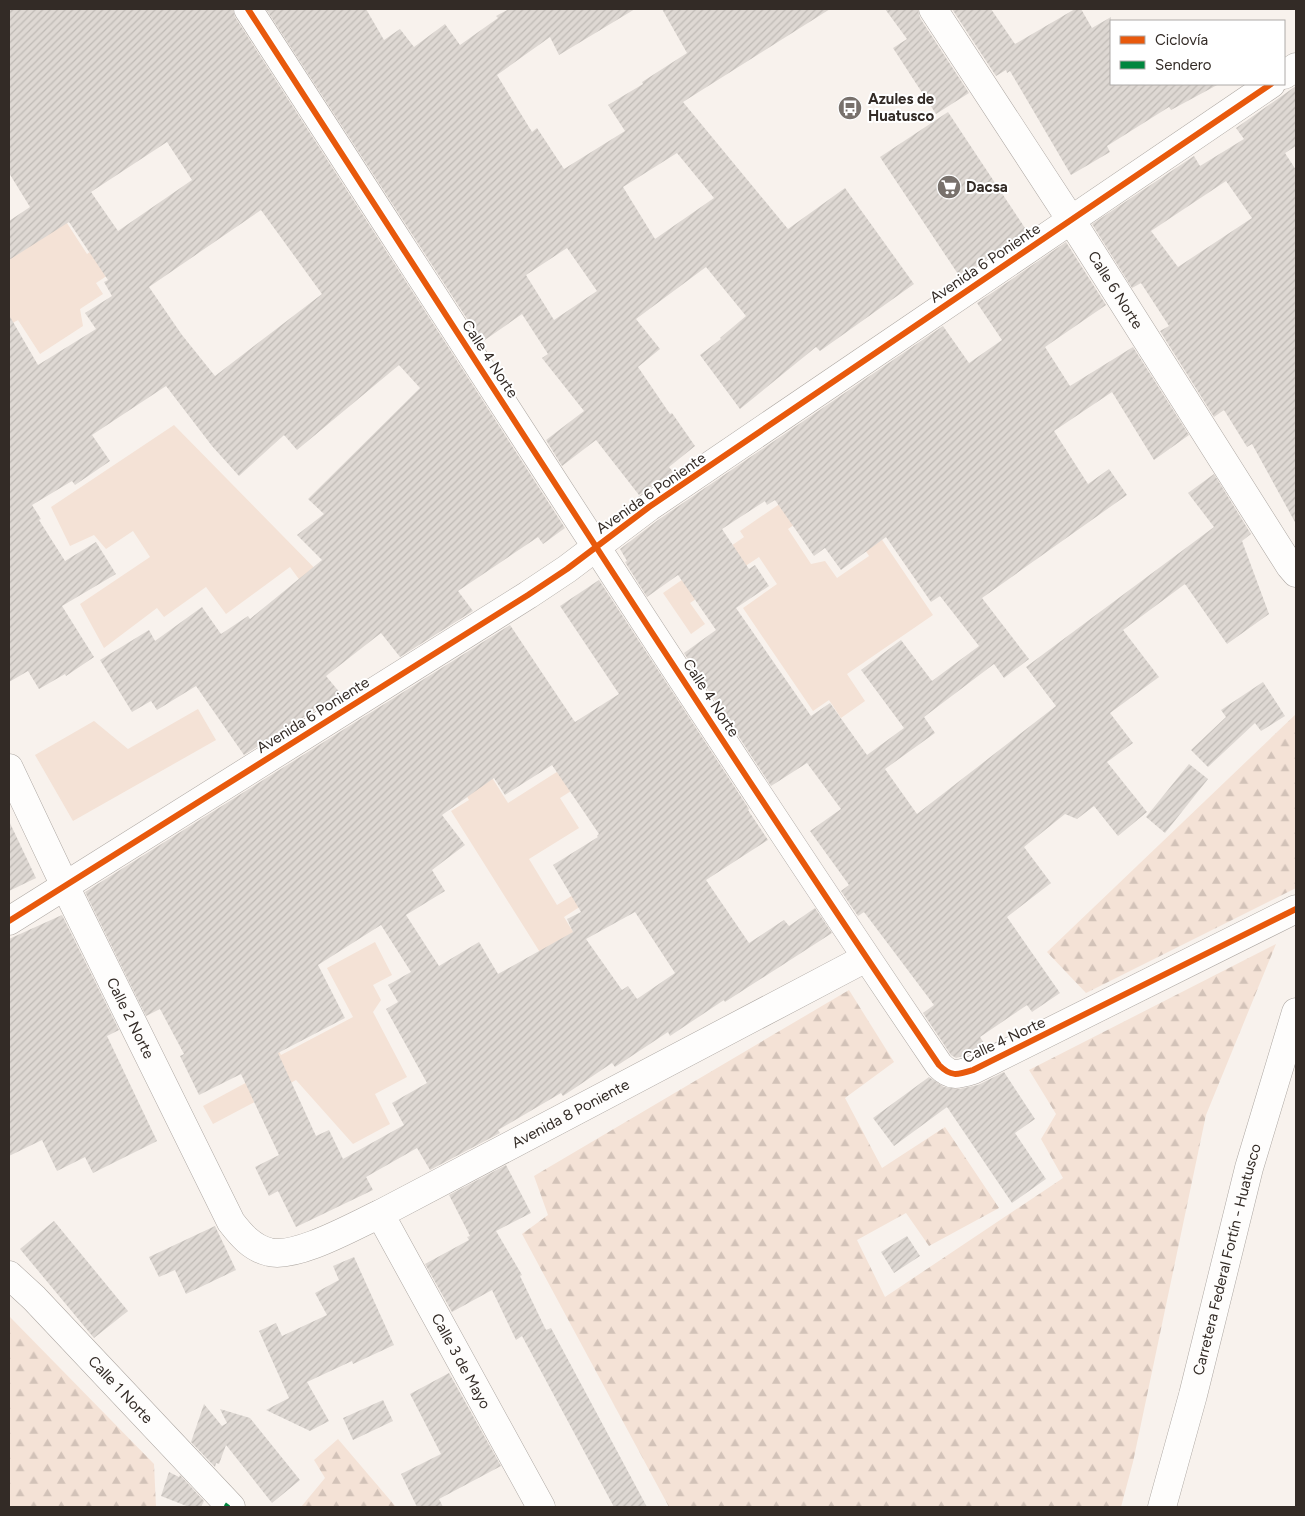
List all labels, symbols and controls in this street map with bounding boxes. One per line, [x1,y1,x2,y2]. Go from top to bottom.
legend [1110,20,1285,85]
text: Ciclovía [1155,31,1208,49]
text: Sendero [1155,56,1212,74]
place label: Azules de Huatusco [868,90,935,125]
bus stop icon: Azules de Huatusco [837,95,863,121]
supermarket icon: Dacsa [936,174,962,200]
place label: Dacsa [966,178,1008,196]
street label: Avenida 6 Poniente [926,219,1044,307]
street label: Calle 6 Norte [1084,248,1147,332]
street label: Calle 4 Norte [458,317,522,401]
street label: Avenida 6 Poniente [593,448,709,538]
street label: Calle 4 Norte [679,656,743,740]
street label: Avenida 6 Poniente [253,673,373,757]
street label: Calle 2 Norte [103,975,158,1062]
street label: Calle 4 Norte [960,1013,1048,1067]
street label: Avenida 8 Poniente [509,1075,632,1152]
street label: Carretera Federal Fortín - Huatusco [1189,1141,1265,1377]
street label: Calle 3 de Mayo [427,1310,495,1412]
street label: Calle 1 Norte [84,1352,157,1427]

